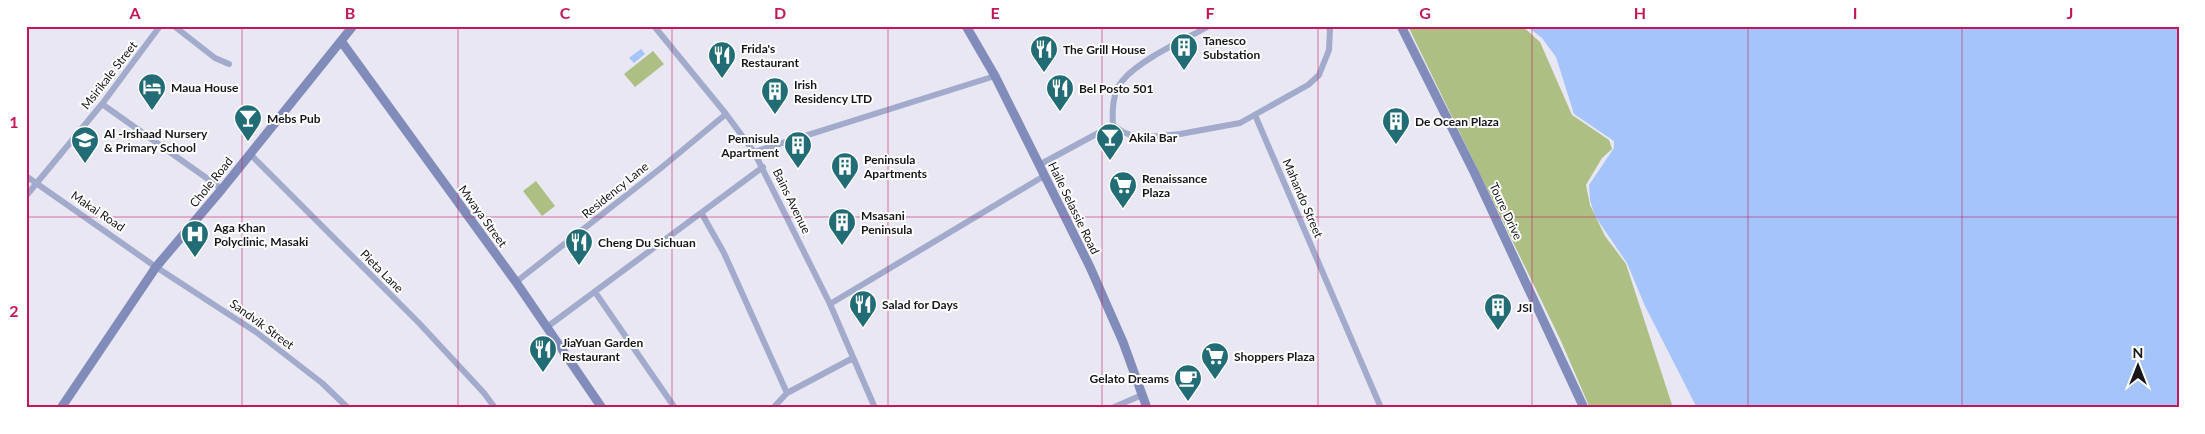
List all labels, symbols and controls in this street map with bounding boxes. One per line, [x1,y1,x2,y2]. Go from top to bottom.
text: A [128,3,141,22]
text: B [345,3,355,22]
text: C [560,3,571,22]
text: D [774,3,786,22]
text: E [990,3,1000,22]
text: F [1205,3,1215,22]
text: G [1419,3,1431,22]
text: H [1634,3,1646,22]
text: I [1853,3,1857,22]
text: J [2067,3,2073,22]
building icon: Tanesco Substation [1169,32,1199,71]
place label: Tanesco Substation [1203,33,1260,62]
restaurant icon: The Grill House [1029,34,1059,73]
street label: Msirikale Street [78,37,141,112]
restaurant icon: Frida's Restaurant [707,40,737,79]
place label: Frida's Restaurant [741,41,799,70]
place label: The Grill House [1063,42,1146,57]
hotel icon: Maua House [137,72,167,111]
restaurant icon: Bel Posto 501 [1045,73,1075,112]
building icon: Irish Residency LTD [760,76,790,115]
place label: Irish Residency LTD [794,77,872,106]
place label: Maua House [171,80,239,95]
place label: Bel Posto 501 [1079,81,1154,96]
bar icon: Mebs Pub [233,103,263,142]
building icon: De Ocean Plaza [1381,106,1411,145]
place label: Mebs Pub [267,111,321,126]
text: 1 [9,112,19,131]
place label: De Ocean Plaza [1415,114,1499,129]
bar icon: Akila Bar [1095,122,1125,161]
school or university icon: Al -Irshaad Nursery & Primary School [70,125,100,164]
place label: Al -Irshaad Nursery & Primary School [103,126,208,155]
building icon: Pennisula Apartment [783,130,813,169]
place label: Akila Bar [1128,130,1178,145]
place label: Pennisula Apartment [720,131,780,160]
building icon: Peninsula Apartments [830,151,860,190]
place label: Peninsula Apartments [863,152,927,181]
street label: Chole Road [186,154,236,210]
street label: Mahando Street [1280,156,1327,240]
street label: Residency Lane [579,159,651,221]
street label: Haile Selassie Road [1045,159,1103,257]
street label: Bains Avenue [770,166,814,236]
supermarket icon: Renaissance Plaza [1108,170,1138,209]
place label: Renaissance Plaza [1142,171,1208,200]
street label: Toure Drive [1486,180,1526,242]
street label: Mwaya Street [456,182,511,250]
street label: Makai Road [68,188,128,234]
building icon: Msasani Peninsula [827,207,857,246]
place label: Msasani Peninsula [861,208,912,237]
hospital icon: Aga Khan Polyclinic, Masaki [180,219,210,258]
place label: Aga Khan Polyclinic, Masaki [213,220,308,249]
restaurant icon: Cheng Du Sichuan [564,227,594,266]
place label: Cheng Du Sichuan [598,235,696,250]
street label: Pieta Lane [357,246,407,296]
restaurant icon: Salad for Days [848,289,878,328]
building icon: JSI [1483,292,1513,331]
street label: Sandvik Street [227,296,298,353]
place label: Salad for Days [882,297,958,312]
place label: JSI [1517,300,1532,315]
text: 2 [9,301,19,320]
restaurant icon: JiaYuan Garden Restaurant [528,334,558,373]
place label: JiaYuan Garden Restaurant [562,335,643,364]
supermarket icon: Shoppers Plaza [1200,341,1230,380]
north arrow [2112,342,2162,392]
text: N [2133,344,2143,361]
place label: Shoppers Plaza [1234,349,1315,364]
cafe icon: Gelato Dreams [1173,363,1203,402]
place label: Gelato Dreams [1090,371,1169,386]

